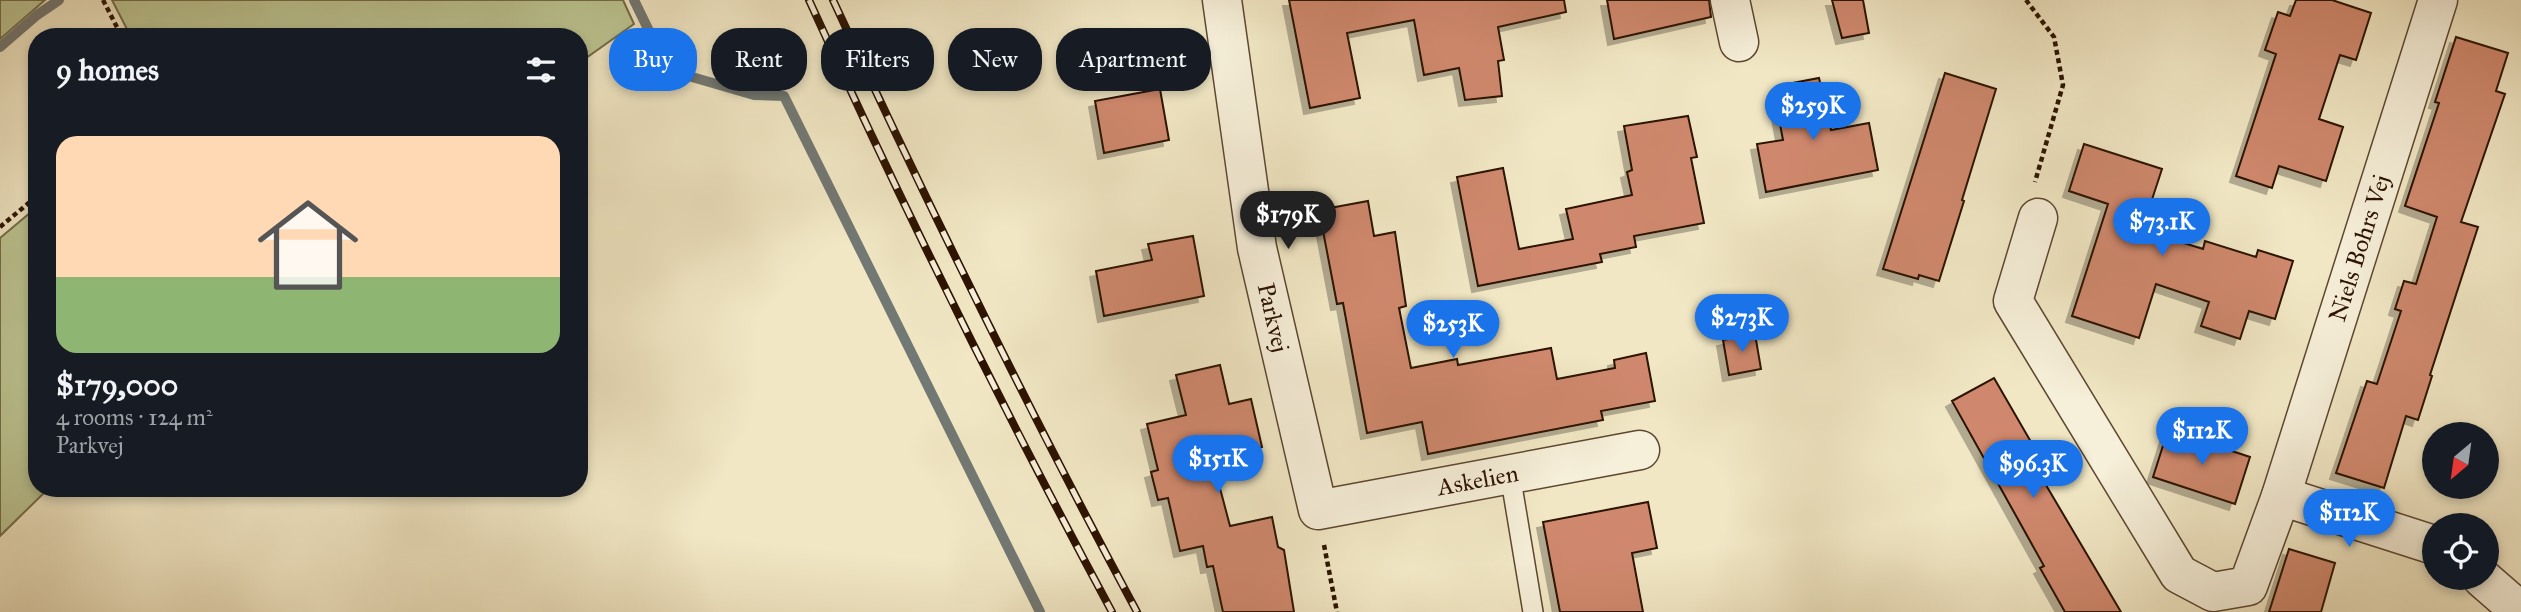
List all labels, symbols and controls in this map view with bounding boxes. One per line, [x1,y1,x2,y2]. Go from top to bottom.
chip: Buy [609,28,697,91]
chip: Rent [711,28,807,91]
chip: Filters [821,28,934,91]
chip: New [948,28,1042,91]
chip: Apartment [1056,28,1211,91]
icon: filters [522,51,560,89]
text: 9 homes [56,52,159,88]
pin: $259K [1764,82,1862,142]
text: $259K [1781,91,1845,119]
street label: Niels Bohrs Vej [2322,171,2397,325]
icon: home [245,182,371,308]
pin: $179K [1239,191,1337,251]
pin: $73.1K [2105,198,2219,258]
text: $179K [1256,200,1320,228]
text: $73.1K [2129,207,2195,235]
street label: Parkvej [1251,280,1296,355]
pin: $273K [1693,294,1791,354]
pin: $253K [1404,300,1502,360]
text: $273K [1711,303,1773,331]
text: $253K [1422,309,1484,337]
text: $179,000 [56,367,178,403]
text: 4 rooms · 124 m² [56,403,213,431]
pin: $112K [2153,407,2251,467]
text: $112K [2172,416,2232,444]
north arrow [2422,422,2499,499]
map controls [2422,422,2499,590]
text: Parkvej [56,431,124,459]
pin: $151K [1169,435,1267,495]
pin: $96.3K [1976,440,2090,500]
text: $151K [1189,444,1247,472]
text: $96.3K [1999,449,2067,477]
street label: Askelien [1434,458,1521,503]
pin: $112K [2300,490,2398,549]
text: $112K [2319,498,2379,526]
button: locate [2422,513,2499,590]

